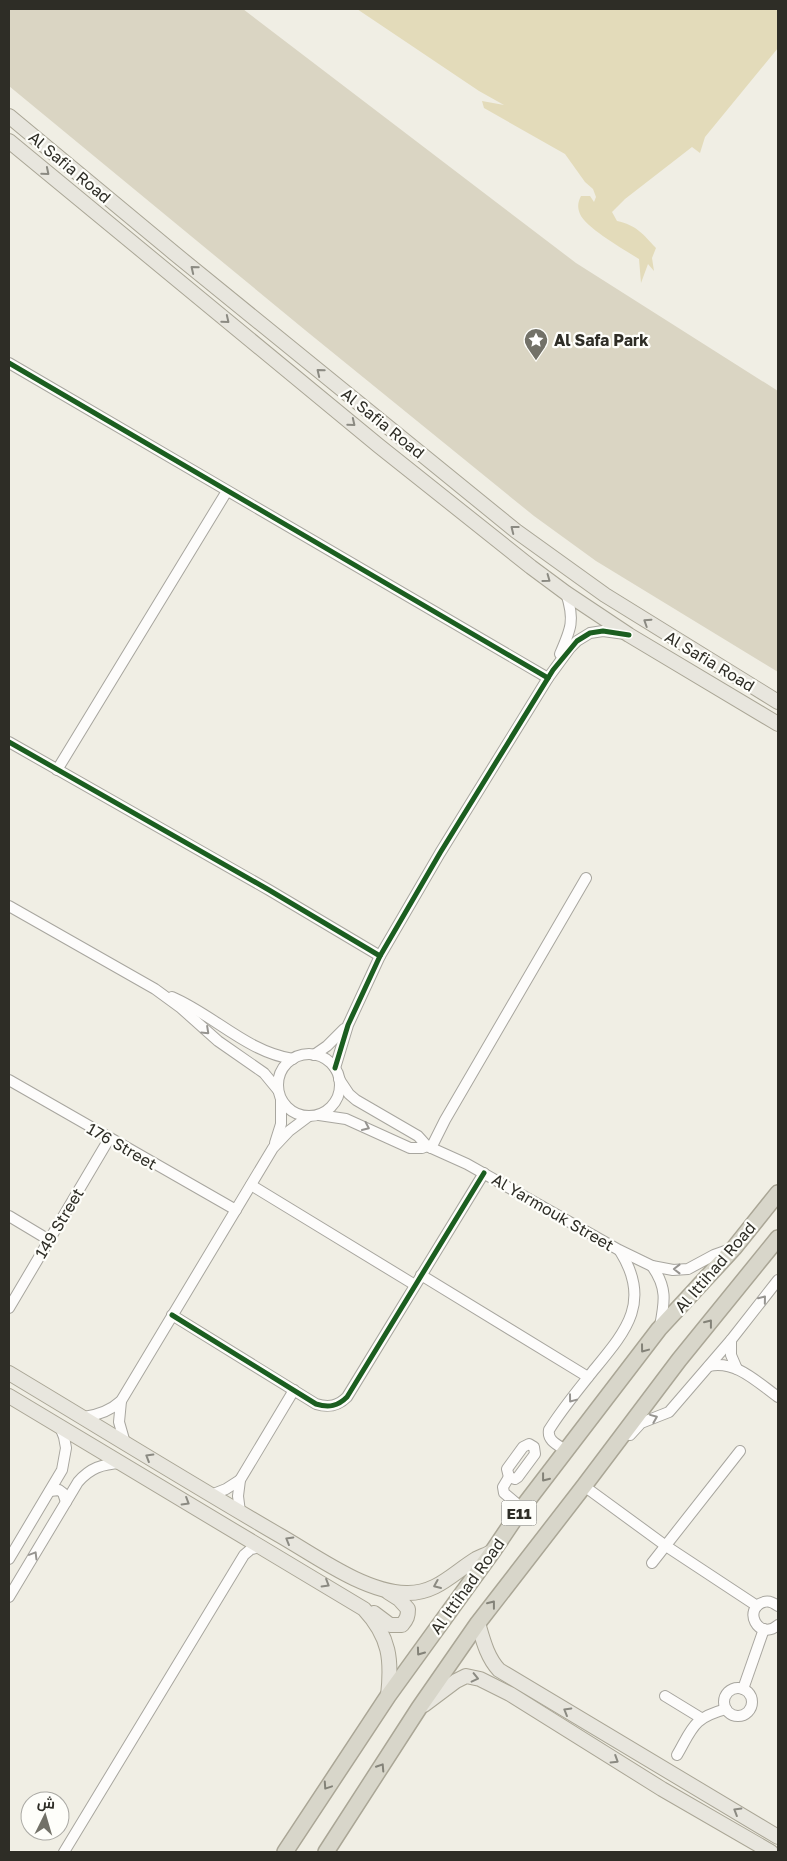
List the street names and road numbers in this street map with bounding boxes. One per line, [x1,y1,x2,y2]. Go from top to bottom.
street label: Al Safia Road [25,127,115,207]
street label: Al Safia Road [337,383,429,463]
street label: Al Safia Road [661,626,759,696]
street label: 176 Street [84,1118,160,1174]
street label: Al Yarmouk Street [488,1169,618,1255]
street label: 149 Street [30,1184,88,1262]
street label: Al Ittihad Road [670,1218,760,1316]
road number: E11 [502,1500,536,1526]
street label: Al Ittihad Road [426,1534,508,1638]

